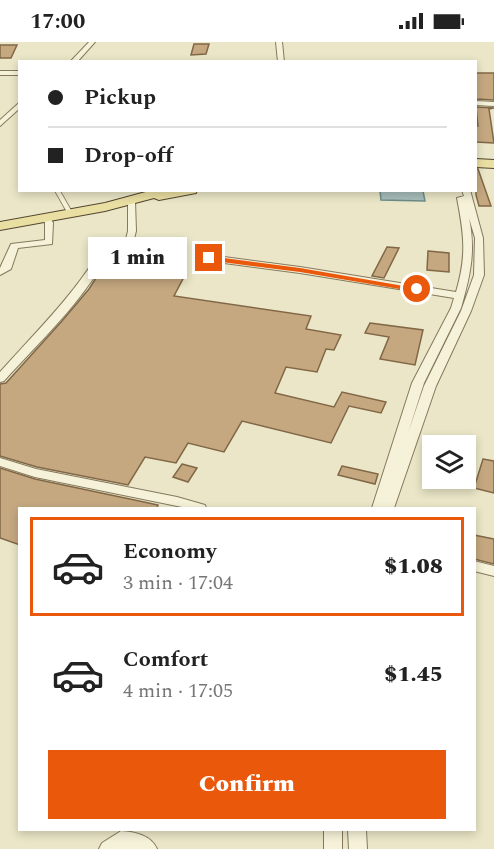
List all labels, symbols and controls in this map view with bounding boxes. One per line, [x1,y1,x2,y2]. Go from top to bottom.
text: 17:00 [30,5,85,38]
text: Pickup [84,81,156,114]
text: Drop-off [84,139,173,172]
callout: 1 min [89,237,188,279]
text: 1 min [110,243,165,273]
route end [195,244,222,271]
route start [403,275,430,302]
map controls [422,435,476,489]
button: layers [422,435,476,489]
text: Economy [123,535,216,568]
icon: car [51,540,105,594]
text: $1.08 [384,550,443,583]
text: 3 min · 17:04 [123,568,233,598]
text: Comfort [123,643,208,676]
icon: car [51,648,105,702]
text: $1.45 [384,658,443,691]
text: 4 min · 17:05 [123,676,233,706]
button: Confirm [48,750,446,819]

